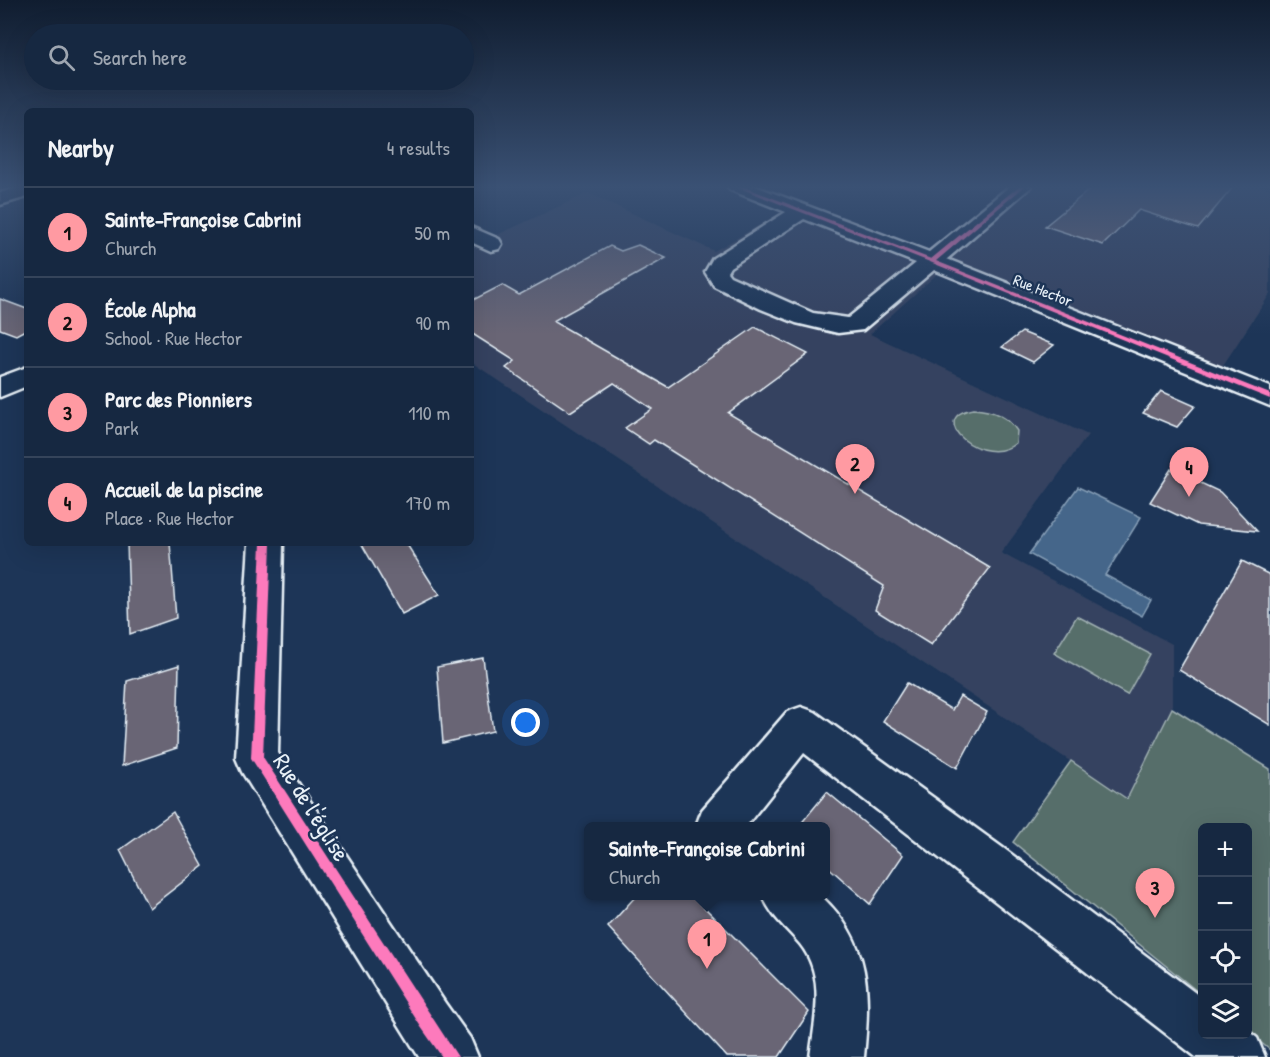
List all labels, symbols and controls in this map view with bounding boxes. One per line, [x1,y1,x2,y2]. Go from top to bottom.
search box [24,24,474,90]
icon: search [45,41,78,74]
text: Search here [93,42,187,72]
text: Nearby [48,130,114,165]
text: 4 results [387,134,450,161]
text: Sainte-Françoise Cabrini [105,204,302,234]
text: 1 [64,219,71,246]
text: 50 m [414,219,450,246]
text: Church [105,234,156,261]
street label: Rue Hector [1010,268,1076,312]
text: École Alpha [105,294,196,324]
text: 2 [63,309,72,336]
text: 90 m [416,309,450,336]
text: School · Rue Hector [105,324,242,351]
text: Parc des Pionniers [105,384,252,414]
text: 3 [63,399,72,426]
text: 110 m [408,399,450,426]
text: Park [105,414,138,441]
pin: 2 [836,444,874,494]
pin: 4 [1170,448,1208,497]
text: Accueil de la piscine [105,474,263,504]
text: 4 [64,489,71,516]
text: 170 m [406,489,450,516]
text: Place · Rue Hector [105,504,234,531]
your location [511,708,540,737]
street label: Rue de l'église [266,747,358,867]
popup [584,822,830,900]
map controls [1198,823,1252,1039]
button: + [1198,823,1252,877]
text: Sainte-Françoise Cabrini [609,833,805,863]
text: Church [609,863,660,890]
pin: 3 [1136,868,1174,918]
button: − [1198,877,1252,931]
pin: 1 [688,920,726,969]
button: locate [1198,931,1252,985]
button: layers [1198,985,1252,1039]

